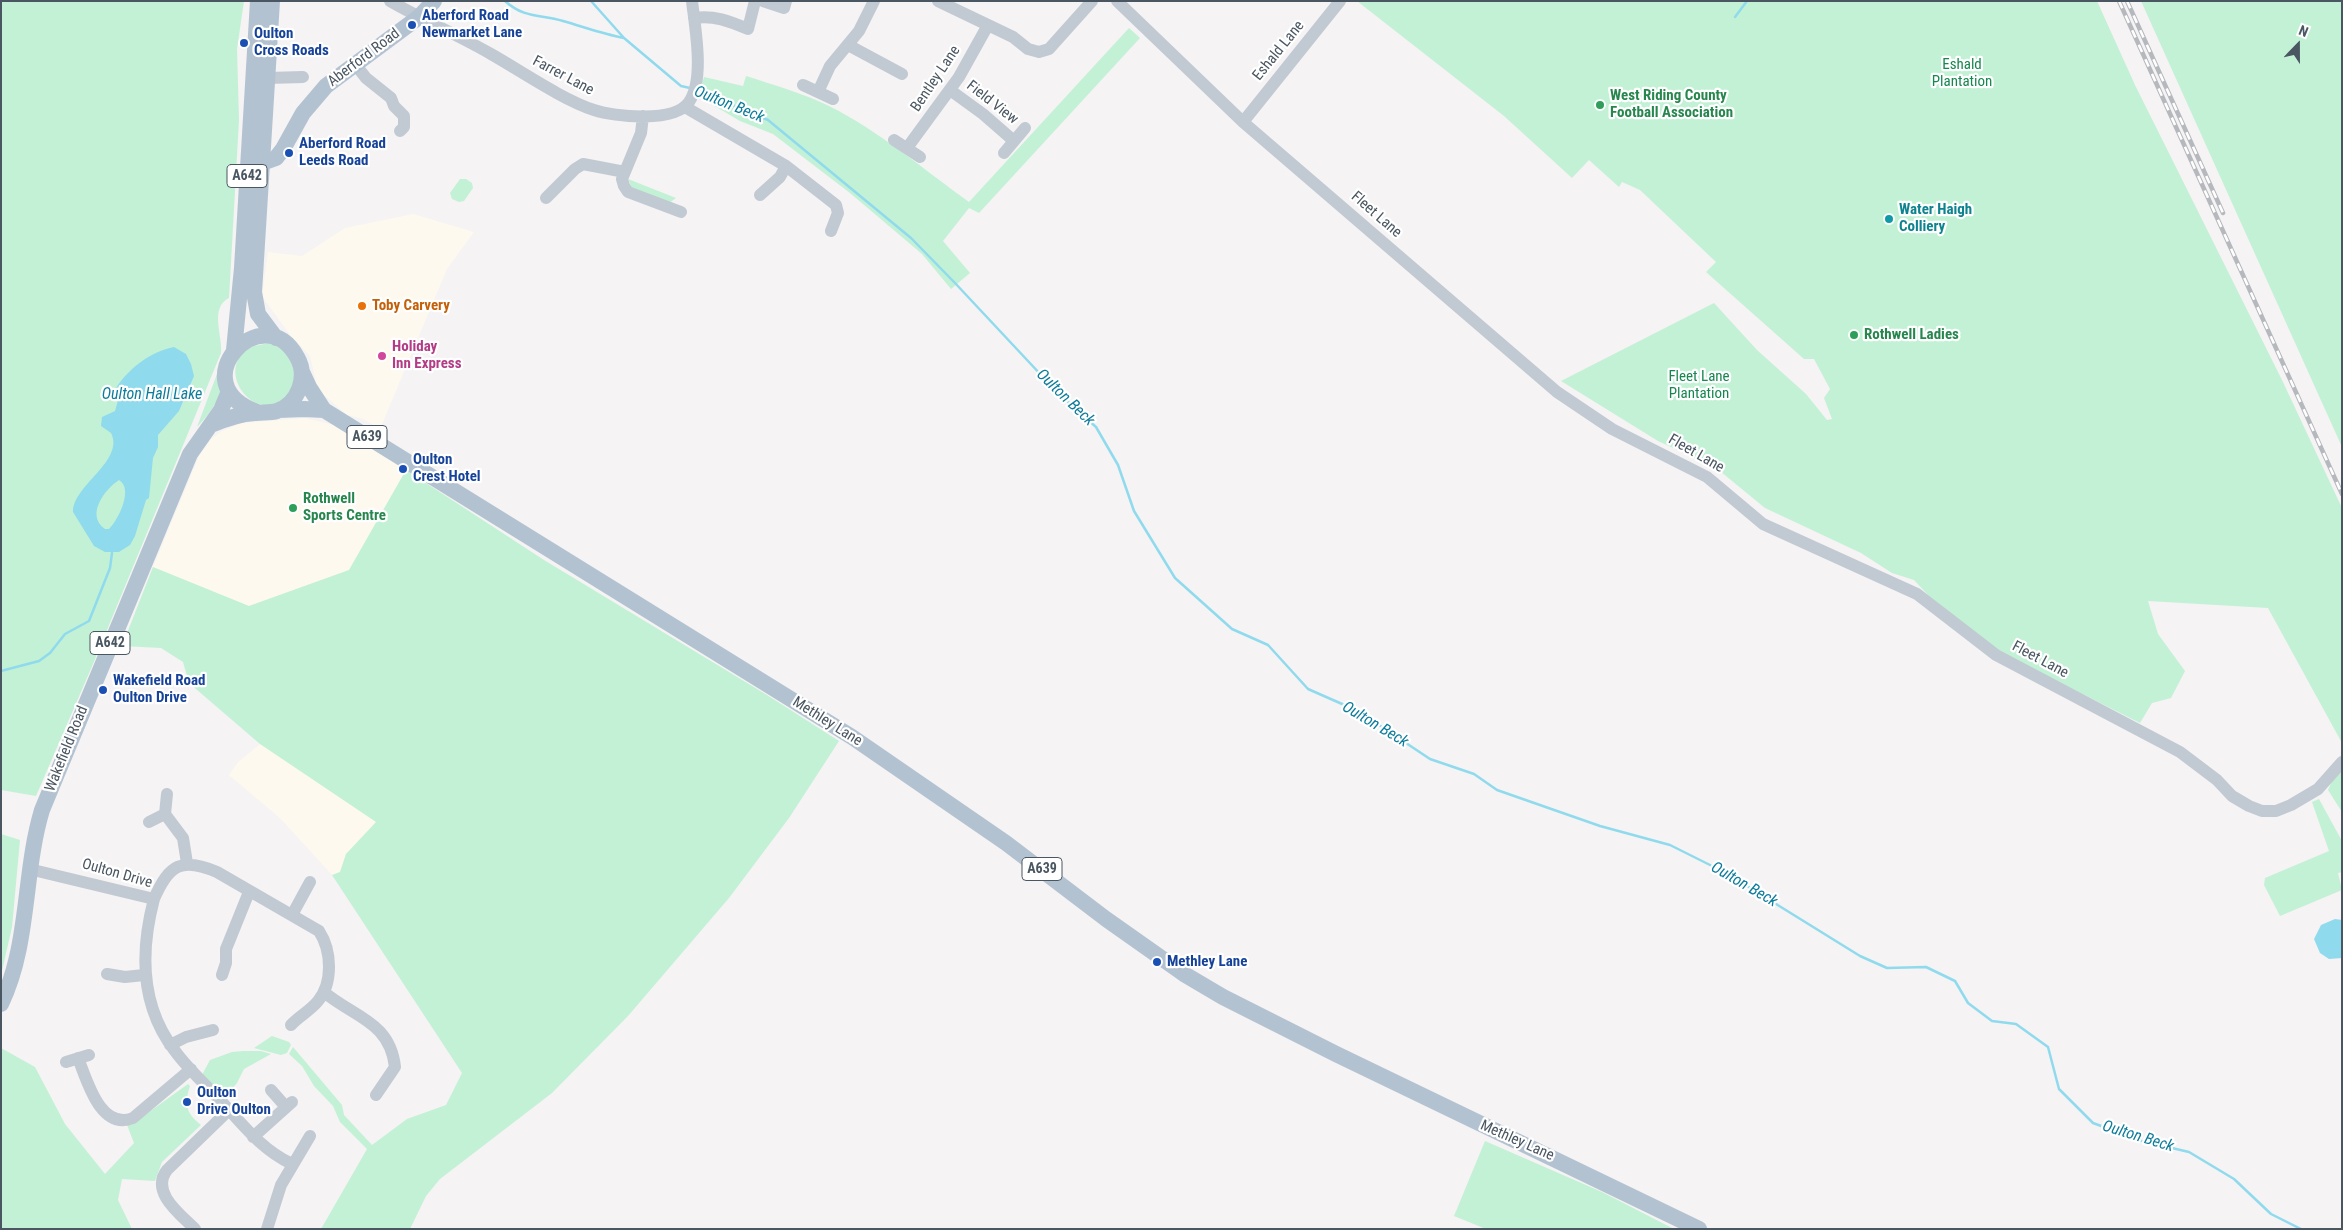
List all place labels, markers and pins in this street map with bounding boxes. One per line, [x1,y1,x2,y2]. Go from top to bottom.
place label: Aberford Road Newmarket Lane [422,7,522,42]
marker: Aberford Road Newmarket Lane [406,19,418,31]
place label: Oulton Cross Roads [254,25,329,60]
marker: Oulton Cross Roads [238,37,250,49]
place label: West Riding County Football Association [1610,87,1733,122]
marker: West Riding County Football Association [1594,99,1606,111]
place label: Aberford Road Leeds Road [299,135,386,170]
marker: Aberford Road Leeds Road [283,147,295,159]
place label: Water Haigh Colliery [1899,201,1972,236]
marker: Water Haigh Colliery [1883,213,1895,225]
place label: Toby Carvery [372,297,450,315]
marker: Toby Carvery [356,300,368,312]
place label: Rothwell Ladies [1864,326,1959,344]
marker: Rothwell Ladies [1848,329,1860,341]
place label: Holiday Inn Express [392,338,461,373]
marker: Holiday Inn Express [376,350,388,362]
place label: Oulton Crest Hotel [413,451,481,486]
marker: Oulton Crest Hotel [397,463,409,475]
place label: Rothwell Sports Centre [303,490,386,525]
marker: Rothwell Sports Centre [287,502,299,514]
place label: Wakefield Road Oulton Drive [113,672,206,707]
marker: Wakefield Road Oulton Drive [97,684,109,696]
place label: Methley Lane [1167,953,1247,971]
marker: Methley Lane [1151,956,1163,968]
place label: Oulton Drive Oulton [197,1084,271,1119]
marker: Oulton Drive Oulton [181,1096,193,1108]

